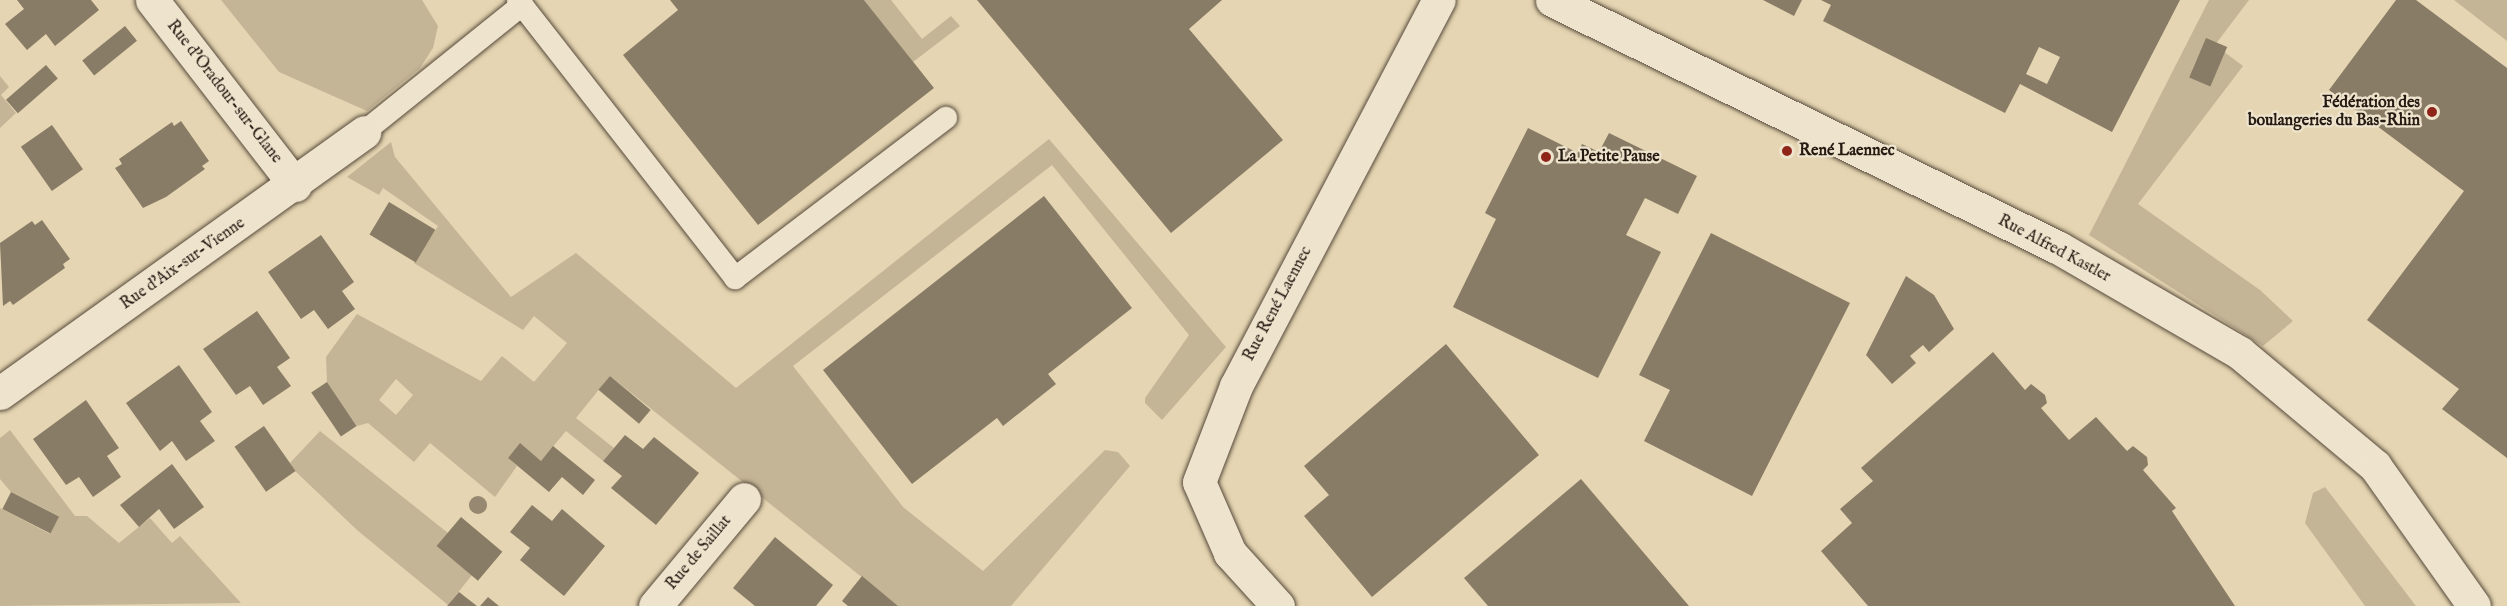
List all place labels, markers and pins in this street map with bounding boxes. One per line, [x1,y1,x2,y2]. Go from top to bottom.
place label: Fédération des boulangeries du Bas-Rhin [2248,93,2420,131]
marker: Fédération des boulangeries du Bas-Rhin [2425,105,2439,119]
place label: René Laennec [1799,141,1895,161]
marker: René Laennec [1780,144,1794,158]
place label: La Petite Pause [1558,147,1660,167]
marker: La Petite Pause [1539,150,1553,164]

